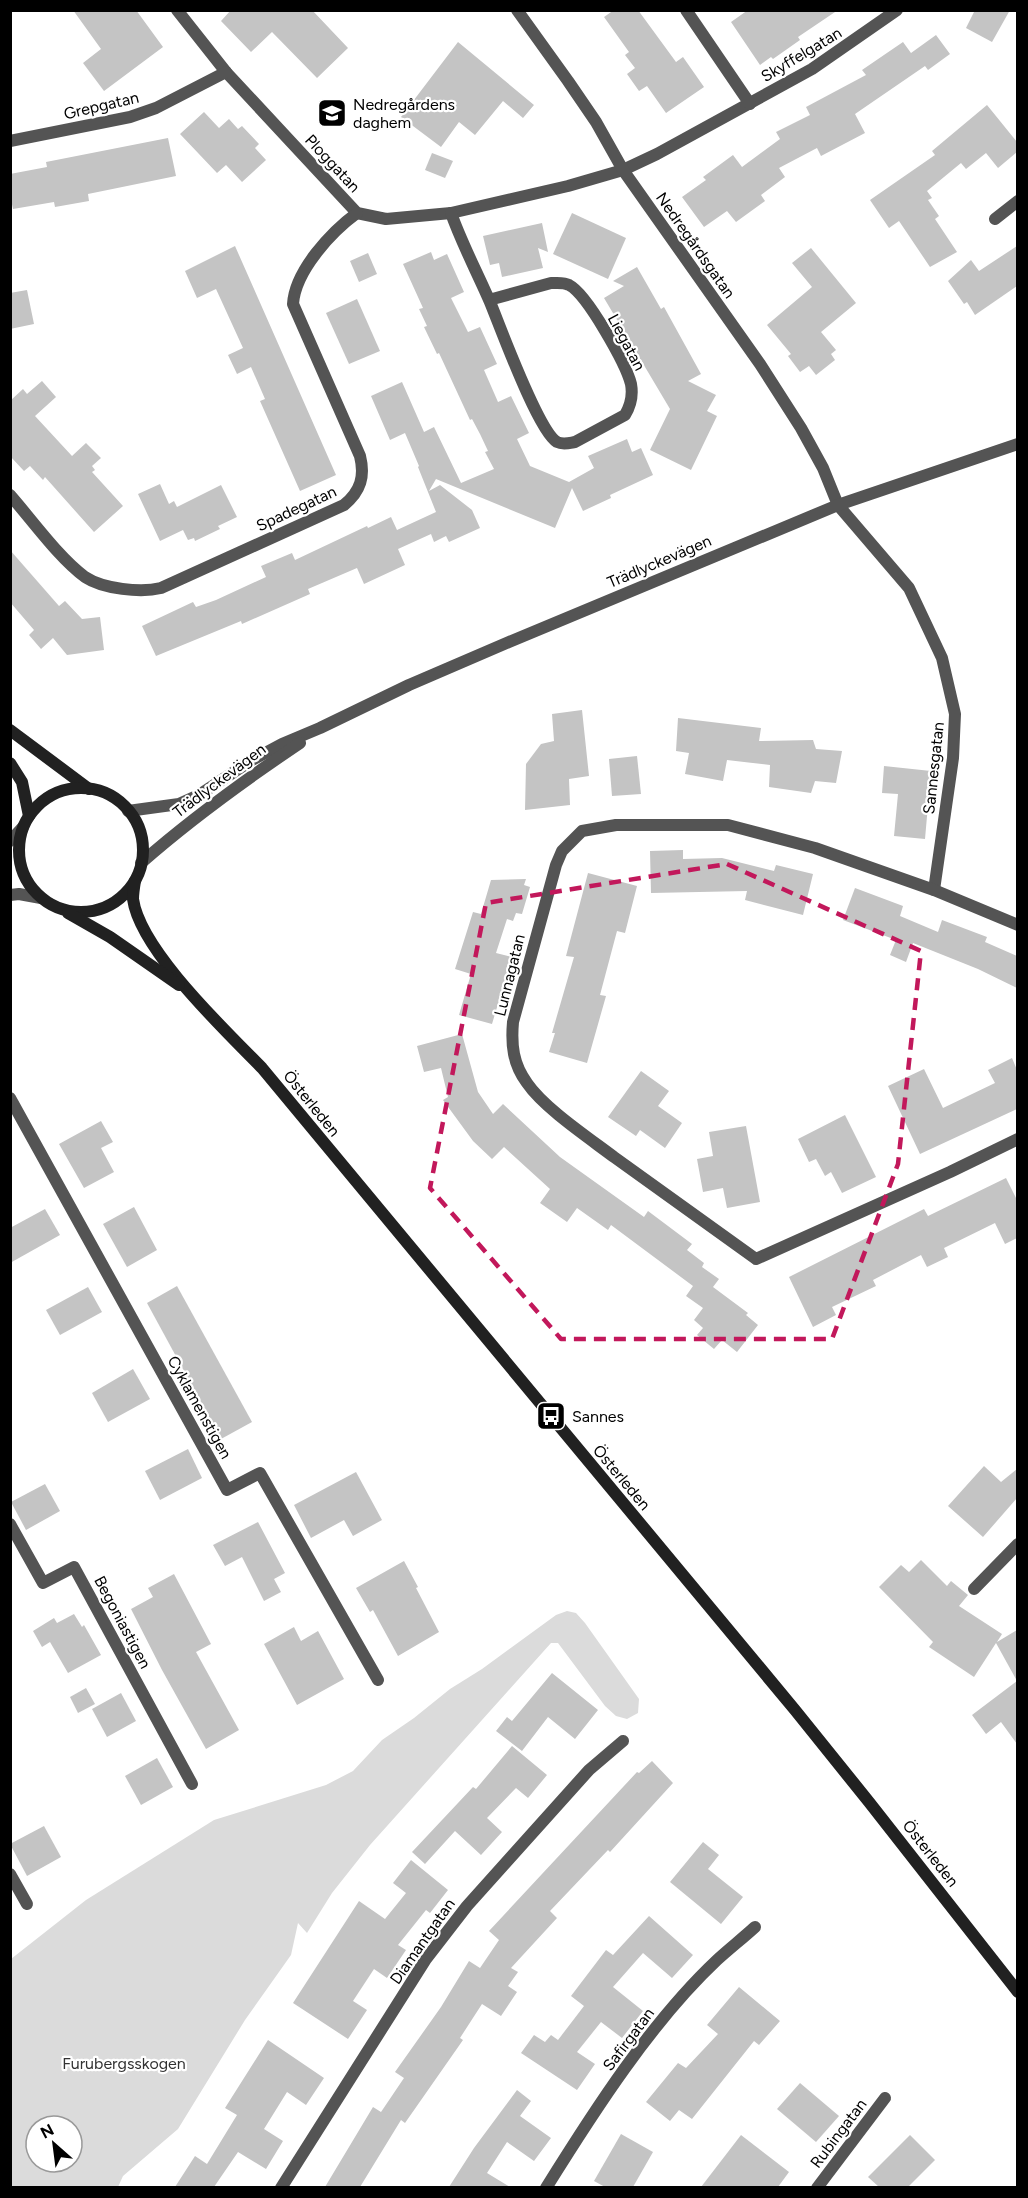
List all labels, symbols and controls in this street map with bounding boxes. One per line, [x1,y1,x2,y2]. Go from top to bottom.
street label: Skyffelgatan [758,23,845,86]
street label: Grepgatan [62,88,141,123]
place label: Nedregårdens daghem [353,95,455,132]
school or university icon: Nedregårdens daghem [316,97,348,129]
street label: Ploggatan [301,130,364,196]
street label: Nedregårdsgatan [652,189,739,302]
street label: Liegatan [604,311,649,374]
street label: Spadegatan [253,482,339,535]
street label: Trädlyckevägen [604,531,714,592]
street label: Sannesgatan [919,721,948,815]
street label: Trädlyckevägen [169,739,269,821]
street label: Lunnagatan [490,932,529,1018]
street label: Österleden [279,1067,344,1140]
street label: Cyklamenstigen [163,1352,236,1462]
bus stop icon: Sannes [535,1400,567,1432]
place label: Sannes [572,1407,624,1426]
street label: Österleden [589,1441,654,1514]
street label: Begoniastigen [90,1573,155,1672]
street label: Österleden [899,1816,963,1890]
street label: Diamantgatan [386,1895,459,1988]
street label: Safirgatan [599,2004,658,2074]
park label: Furubergsskogen [62,2054,186,2073]
street label: Rubingatan [806,2095,871,2172]
north arrow [24,2114,84,2174]
text: N [37,2120,57,2142]

